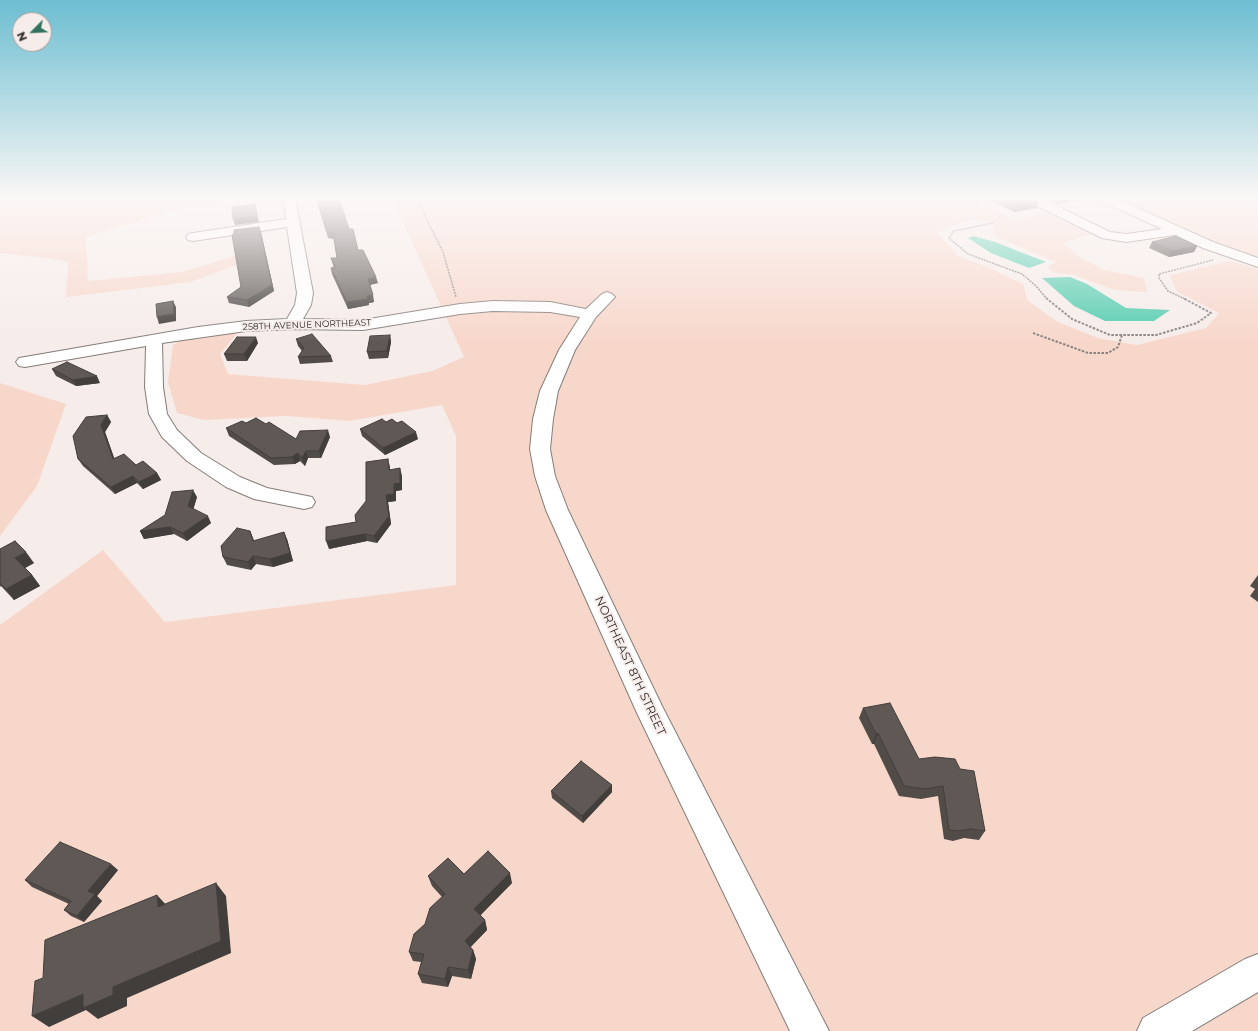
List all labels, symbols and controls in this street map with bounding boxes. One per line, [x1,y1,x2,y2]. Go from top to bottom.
north arrow [12,12,52,52]
text: N [14,30,30,43]
street label: 258TH AVENUE NORTHEAST [243,317,371,333]
street label: NORTHEAST 8TH STREET [591,594,669,738]

